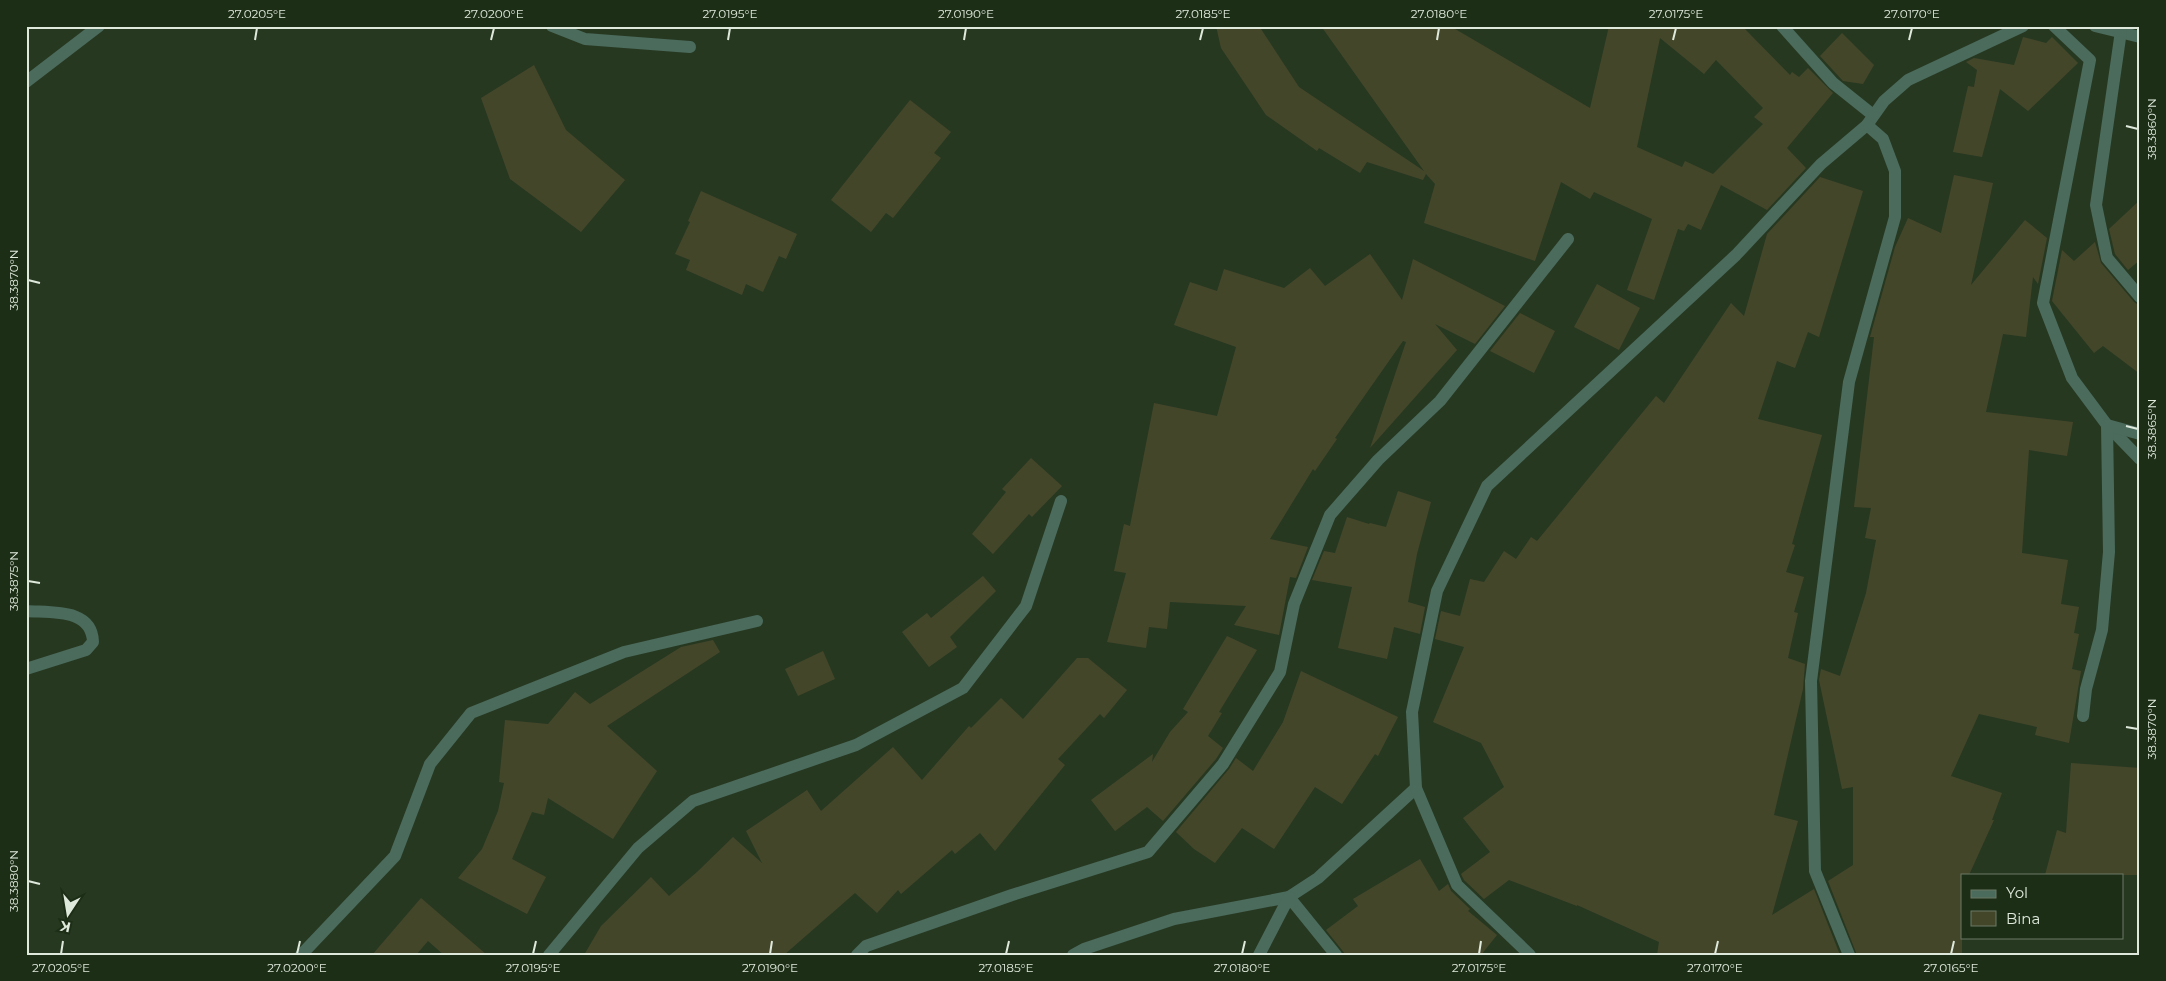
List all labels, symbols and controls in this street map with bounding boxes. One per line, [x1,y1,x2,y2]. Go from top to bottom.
text: 27.0205°E [228,6,286,21]
text: 27.0200°E [464,6,524,21]
text: 27.0195°E [703,6,757,21]
text: 27.0190°E [938,6,994,21]
text: 27.0185°E [1175,6,1231,21]
text: 27.0180°E [1411,6,1467,21]
text: 27.0175°E [1649,6,1703,21]
text: 27.0170°E [1884,6,1940,21]
text: 38.3860°N [2144,98,2159,160]
text: 38.3870°N [6,249,21,311]
text: 38.3865°N [2144,399,2159,459]
text: 38.3875°N [6,551,21,611]
text: 38.3870°N [2144,698,2159,760]
text: 38.3880°N [6,850,21,912]
legend [1961,874,2124,938]
text: Yol [2006,883,2028,902]
north arrow [42,888,92,938]
text: Bina [2006,909,2040,928]
text: K [58,917,72,937]
text: 27.0205°E [32,960,90,975]
text: 27.0200°E [267,960,327,975]
text: 27.0195°E [506,960,560,975]
text: 27.0190°E [742,960,798,975]
text: 27.0185°E [978,960,1034,975]
text: 27.0180°E [1214,960,1270,975]
text: 27.0175°E [1452,960,1506,975]
text: 27.0170°E [1687,960,1743,975]
text: 27.0165°E [1924,960,1978,975]

